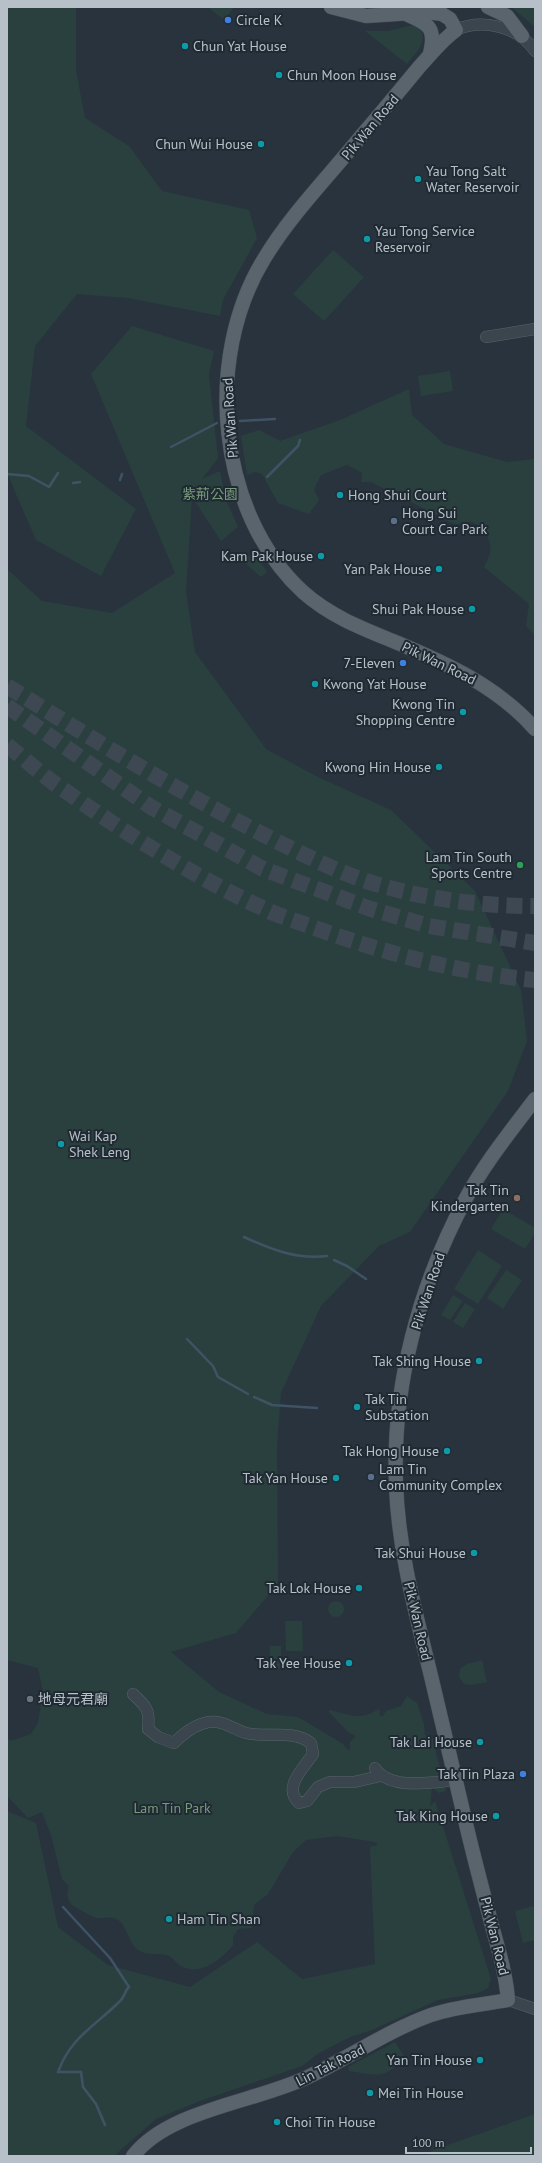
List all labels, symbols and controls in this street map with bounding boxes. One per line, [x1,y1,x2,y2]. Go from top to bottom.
place label: Circle K [236,11,283,29]
marker: Circle K [223,15,233,25]
place label: Chun Yat House [193,37,287,55]
marker: Chun Yat House [180,41,190,51]
place label: Chun Moon House [287,66,397,84]
marker: Chun Moon House [274,70,284,80]
street label: Pik Wan Road [337,90,403,164]
place label: Chun Wui House [155,135,253,153]
marker: Chun Wui House [256,139,266,149]
place label: Yau Tong Salt Water Reservoir [426,162,520,196]
marker: Yau Tong Salt Water Reservoir [413,174,423,184]
place label: Yau Tong Service Reservoir [375,222,475,256]
marker: Yau Tong Service Reservoir [362,234,372,244]
street label: Pik Wan Road [218,377,242,459]
park label: 紫荊公園 [182,485,238,503]
place label: Hong Shui Court [348,486,447,504]
marker: Hong Shui Court [335,490,345,500]
place label: Hong Sui Court Car Park [402,504,487,538]
marker: Hong Sui Court Car Park [389,516,399,526]
place label: Kam Pak House [221,547,313,565]
marker: Kam Pak House [316,551,326,561]
place label: Yan Pak House [344,560,431,578]
marker: Yan Pak House [434,564,444,574]
place label: Shui Pak House [372,600,464,618]
marker: Shui Pak House [467,604,477,614]
street label: Pik Wan Road [399,637,479,689]
place label: 7-Eleven [343,654,395,672]
marker: 7-Eleven [398,658,408,668]
place label: Kwong Yat House [323,675,427,693]
marker: Kwong Yat House [310,679,320,689]
place label: Kwong Tin Shopping Centre [356,695,455,729]
marker: Kwong Tin Shopping Centre [458,707,468,717]
place label: Kwong Hin House [325,758,431,776]
marker: Kwong Hin House [434,762,444,772]
place label: Lam Tin South Sports Centre [426,848,512,882]
marker: Lam Tin South Sports Centre [515,860,525,870]
place label: Wai Kap Shek Leng [69,1127,130,1161]
marker: Wai Kap Shek Leng [56,1139,66,1149]
place label: Tak Tin Kindergarten [431,1181,509,1215]
marker: Tak Tin Kindergarten [512,1193,522,1203]
street label: Pik Wan Road [407,1250,449,1332]
place label: Tak Shing House [373,1352,471,1370]
marker: Tak Shing House [474,1356,484,1366]
place label: Tak Tin Substation [365,1390,429,1424]
marker: Tak Tin Substation [352,1402,362,1412]
place label: Tak Hong House [342,1442,439,1460]
marker: Tak Hong House [442,1446,452,1456]
place label: Lam Tin Community Complex [379,1460,502,1494]
place label: Tak Yan House [243,1469,328,1487]
marker: Lam Tin Community Complex [366,1472,376,1482]
marker: Tak Yan House [331,1473,341,1483]
place label: Tak Shui House [375,1544,466,1562]
marker: Tak Shui House [469,1548,479,1558]
place label: Tak Lok House [266,1579,351,1597]
street label: Pik Wan Road [400,1580,436,1662]
marker: Tak Lok House [354,1583,364,1593]
place label: Tak Yee House [256,1654,341,1672]
marker: Tak Yee House [344,1658,354,1668]
place label: 地母元君廟 [38,1690,108,1708]
marker: 地母元君廟 [25,1694,35,1704]
place label: Tak Lai House [390,1733,472,1751]
marker: Tak Lai House [475,1737,485,1747]
place label: Tak Tin Plaza [437,1765,515,1783]
marker: Tak Tin Plaza [518,1769,528,1779]
park label: Lam Tin Park [133,1799,211,1817]
place label: Tak King House [396,1807,488,1825]
marker: Tak King House [491,1811,501,1821]
street label: Pik Wan Road [477,1895,513,1977]
place label: Ham Tin Shan [177,1910,261,1928]
marker: Ham Tin Shan [164,1914,174,1924]
street label: Lin Tak Road [293,2040,367,2090]
place label: Yan Tin House [387,2051,472,2069]
marker: Yan Tin House [475,2055,485,2065]
place label: Mei Tin House [378,2084,464,2102]
marker: Mei Tin House [365,2088,375,2098]
place label: Choi Tin House [285,2113,376,2131]
marker: Choi Tin House [272,2117,282,2127]
scale bar [406,2129,531,2155]
text: 100 m [412,2135,445,2150]

